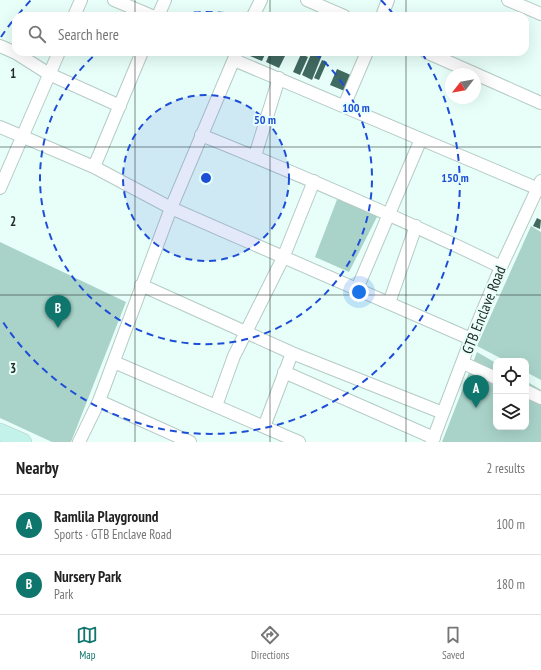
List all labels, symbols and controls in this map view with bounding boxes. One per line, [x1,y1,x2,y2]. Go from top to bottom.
search box [12,12,529,56]
icon: search [26,23,48,45]
text: Search here [58,25,119,44]
text: 1 [10,65,16,82]
north arrow [445,68,481,104]
text: 100 m [342,100,370,115]
text: 50 m [254,112,276,127]
text: 150 m [441,170,469,185]
centre of rings [199,171,213,185]
text: 2 [10,213,16,230]
street label: GTB Enclave Road [457,263,510,356]
your location [349,282,369,302]
pin: B [45,295,71,328]
map controls [493,358,529,430]
button: locate [493,358,529,394]
text: 3 [10,360,16,377]
pin: A [463,375,489,408]
button: layers [493,394,529,430]
text: Nearby [16,457,59,479]
text: 2 results [486,460,525,477]
text: Ramlila Playground [54,507,158,526]
text: A [26,516,32,533]
text: 100 m [496,516,525,533]
text: Sports · GTB Enclave Road [54,526,172,543]
text: Nursery Park [54,567,121,586]
text: B [26,576,32,593]
text: 180 m [496,576,525,593]
text: Park [54,586,73,603]
tab: Map [76,624,98,662]
tab: Directions [251,624,289,662]
tab: Saved [442,624,465,662]

